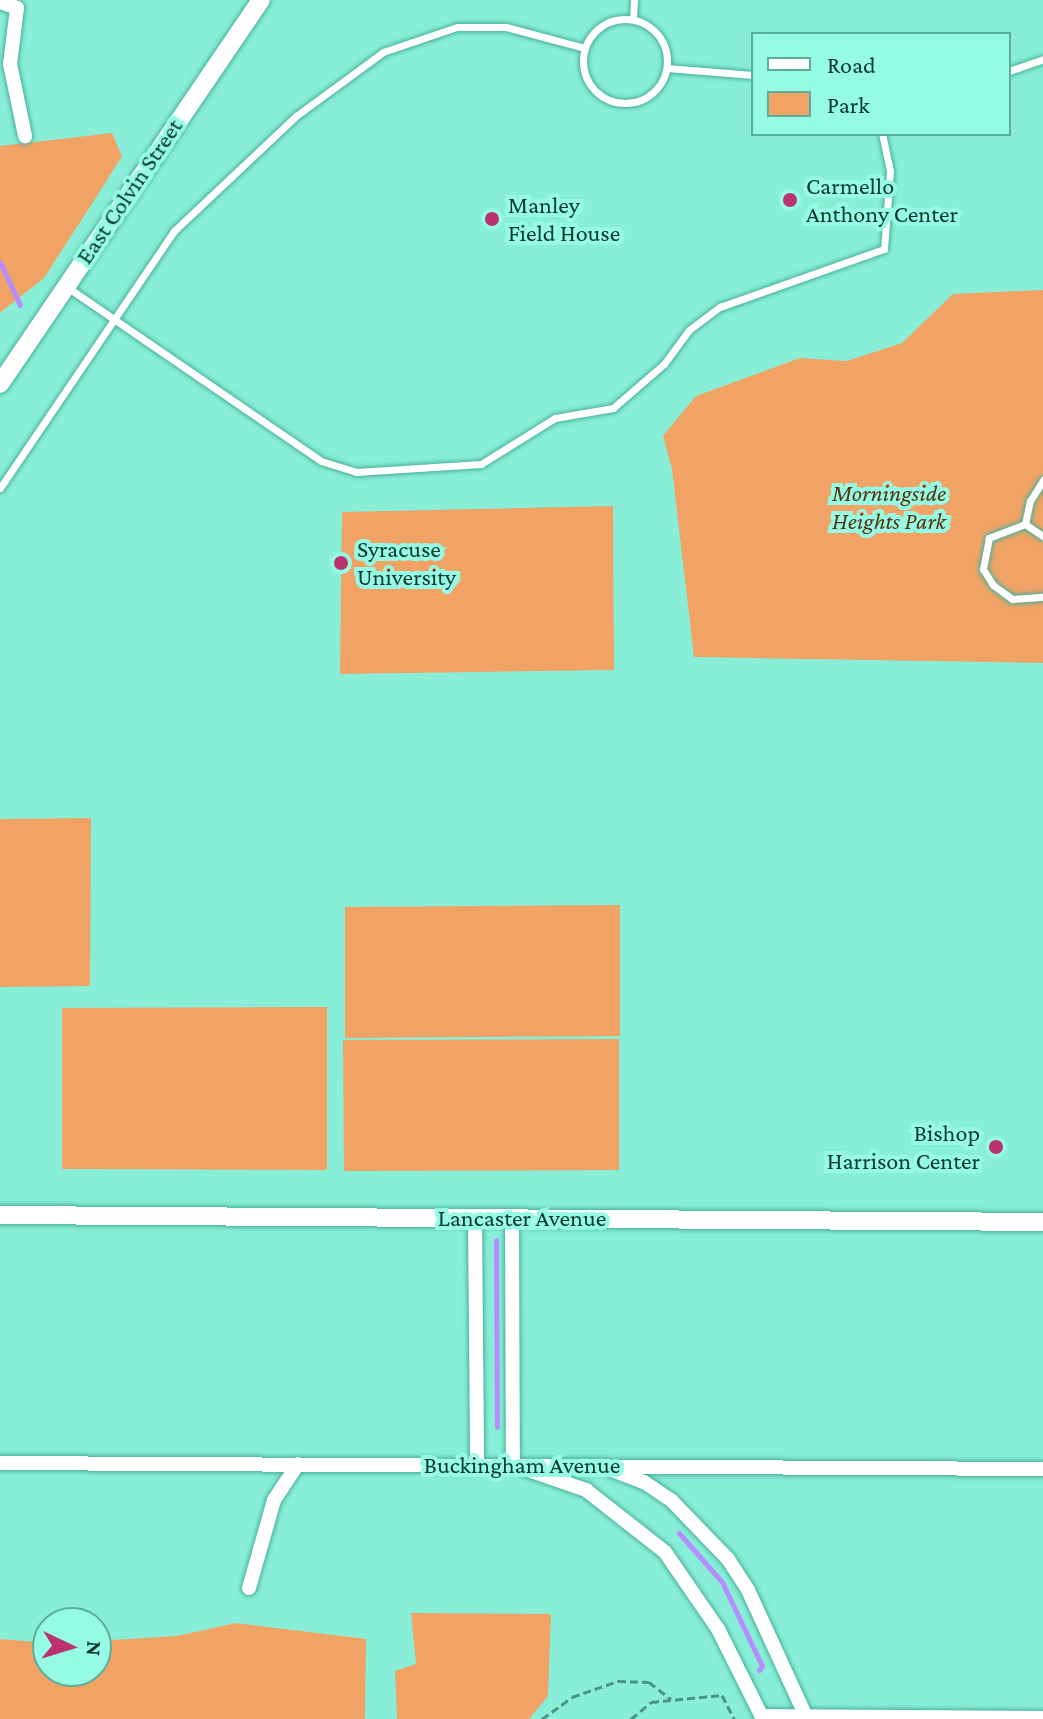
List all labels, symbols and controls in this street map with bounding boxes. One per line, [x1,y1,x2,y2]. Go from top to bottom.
legend [751,32,1011,136]
text: Road [827,51,876,78]
text: Park [827,91,870,118]
street label: East Colvin Street [70,113,188,269]
place label: Carmello Anthony Center [806,172,958,228]
place label: Manley Field House [508,191,620,247]
marker: Carmello Anthony Center [781,191,799,209]
marker: Manley Field House [483,210,501,228]
park label: Morningside Heights Park [832,479,946,535]
place label: Syracuse University [357,535,456,591]
marker: Syracuse University [332,554,350,572]
place label: Bishop Harrison Center [827,1119,980,1175]
marker: Bishop Harrison Center [987,1138,1005,1156]
street label: Lancaster Avenue [438,1204,606,1232]
street label: Buckingham Avenue [424,1451,620,1479]
north arrow [32,1607,112,1687]
text: N [81,1640,107,1657]

